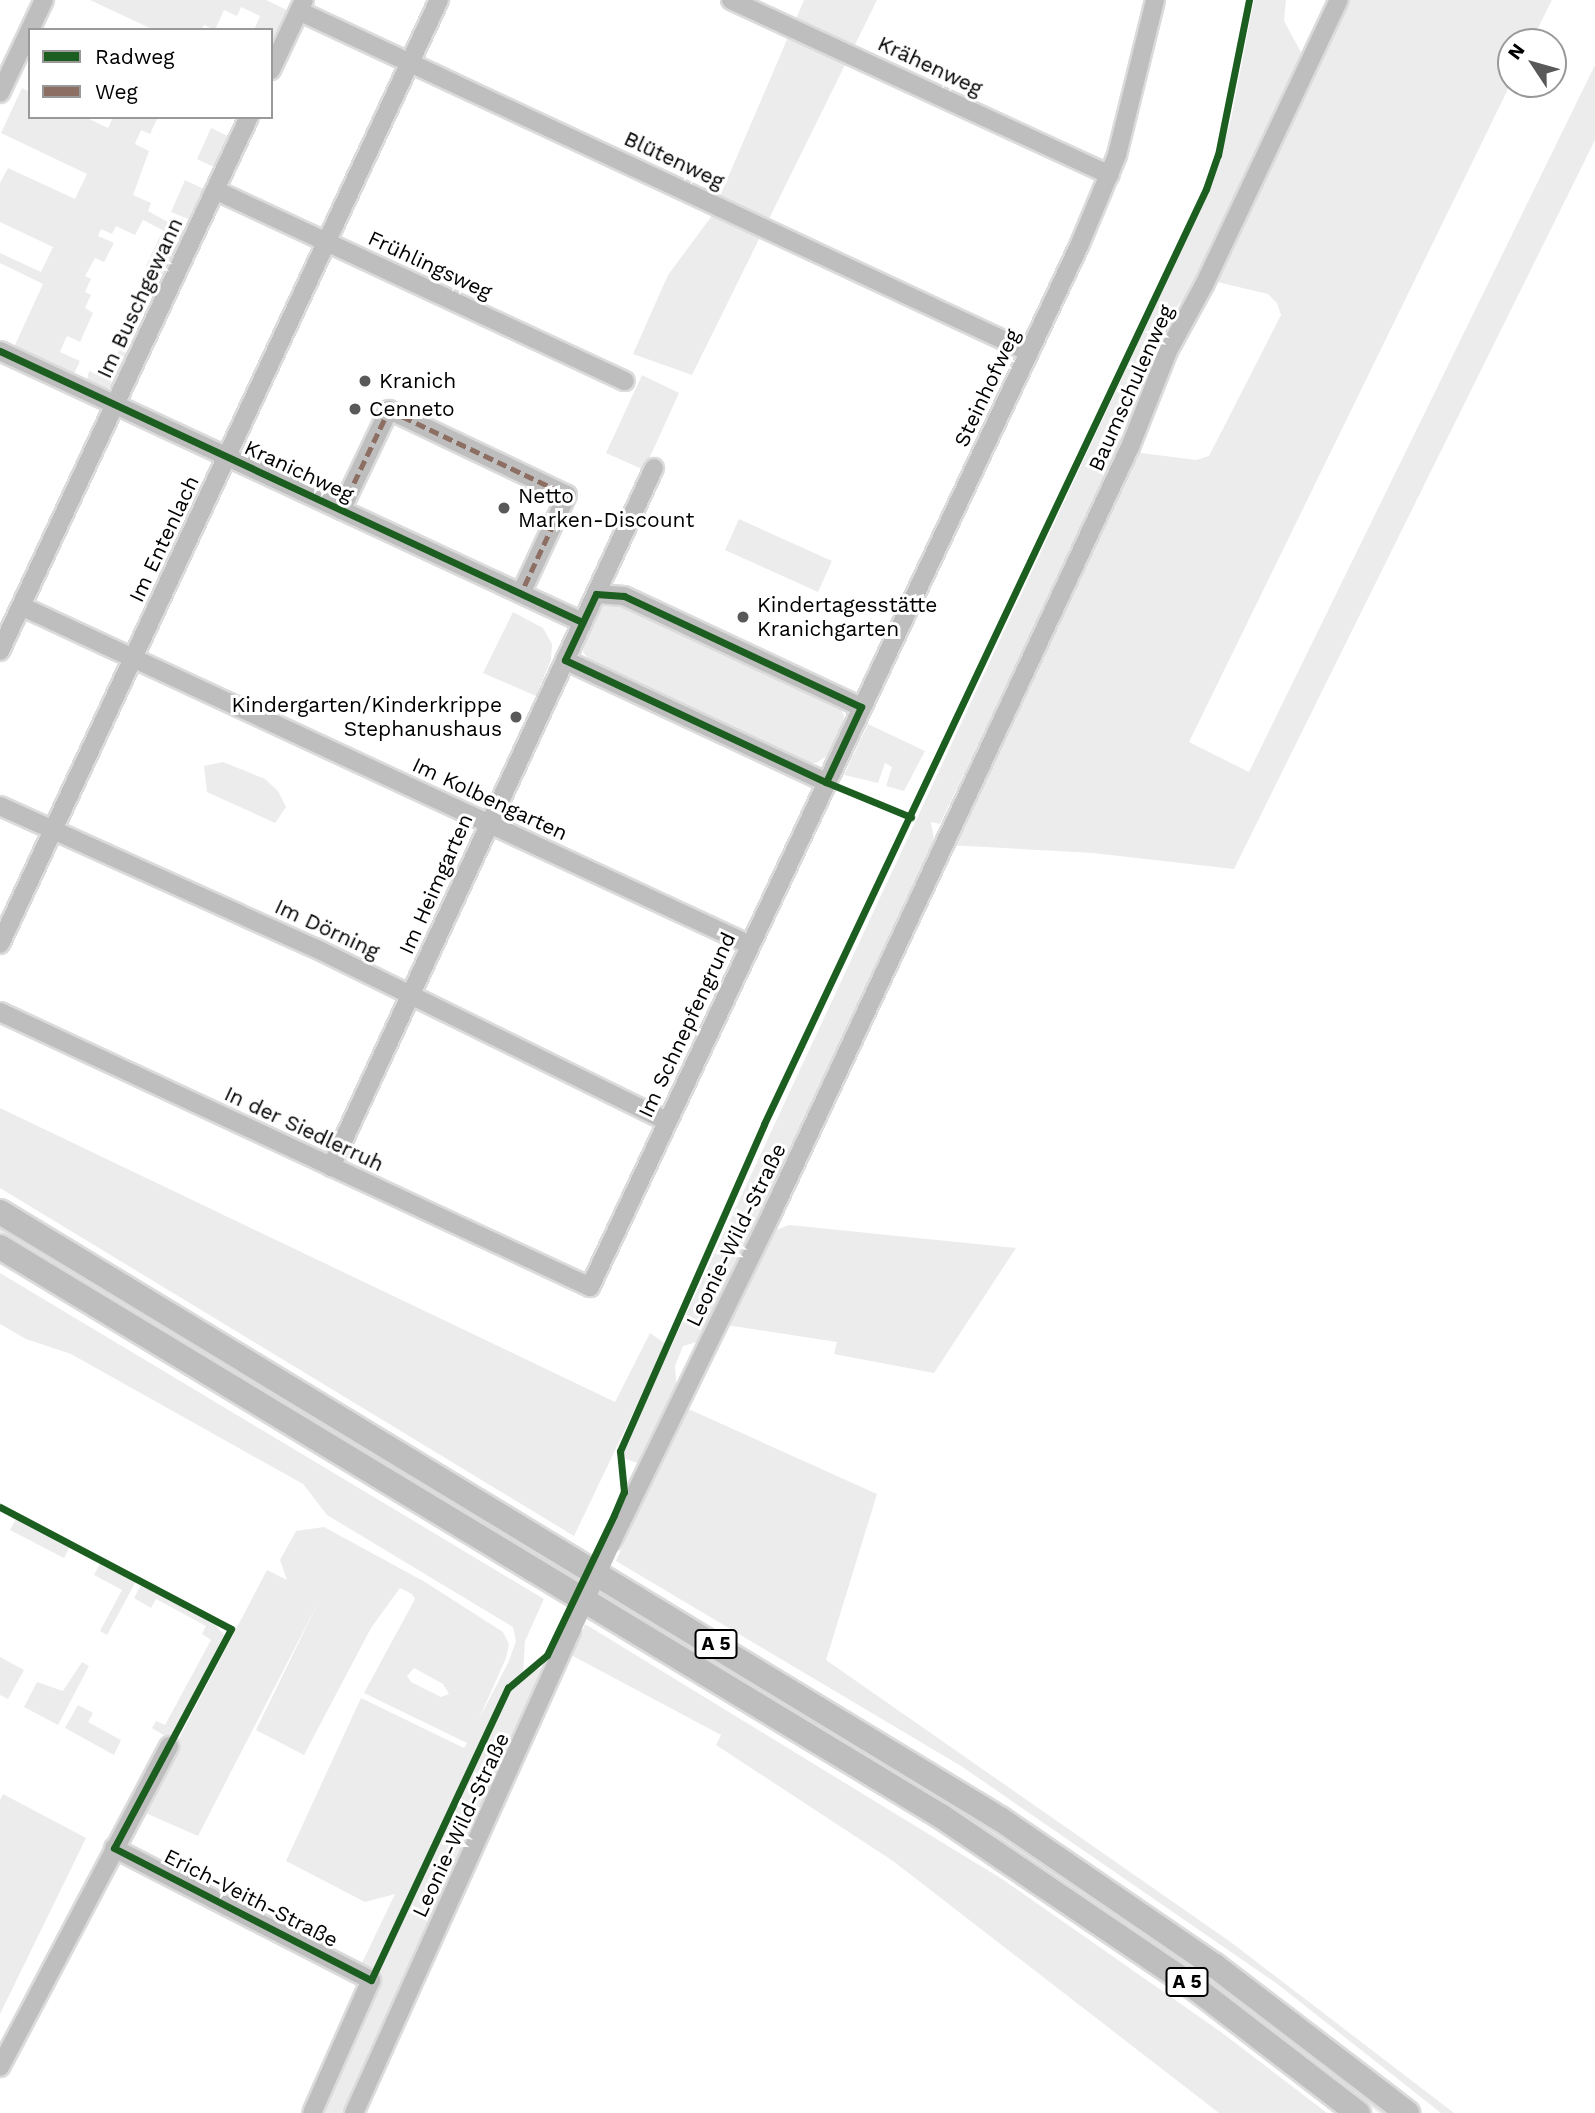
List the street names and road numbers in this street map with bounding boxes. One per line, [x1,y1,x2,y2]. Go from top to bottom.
street label: Krähenweg [874,31,986,101]
street label: Blütenweg [620,126,728,194]
street label: Im Buschgewann [92,214,188,382]
street label: Frühlingsweg [364,225,496,305]
street label: Baumschulenweg [1083,301,1179,475]
street label: Steinhofweg [949,325,1025,451]
street label: Kranichweg [240,435,358,507]
street label: Im Entenlach [124,472,204,606]
street label: Im Kolbengarten [408,752,572,846]
street label: Im Heimgarten [394,810,478,958]
street label: Im Dörning [271,894,383,964]
street label: Im Schnepfengrund [633,928,741,1122]
street label: In der Siedlerruh [220,1081,388,1177]
street label: Leonie-Wild-Straße [681,1139,791,1331]
road number: A 5 [693,1628,739,1660]
street label: Leonie-Wild-Straße [407,1729,515,1921]
street label: Erich-Veith-Straße [160,1843,342,1953]
road number: A 5 [1164,1966,1210,1998]

